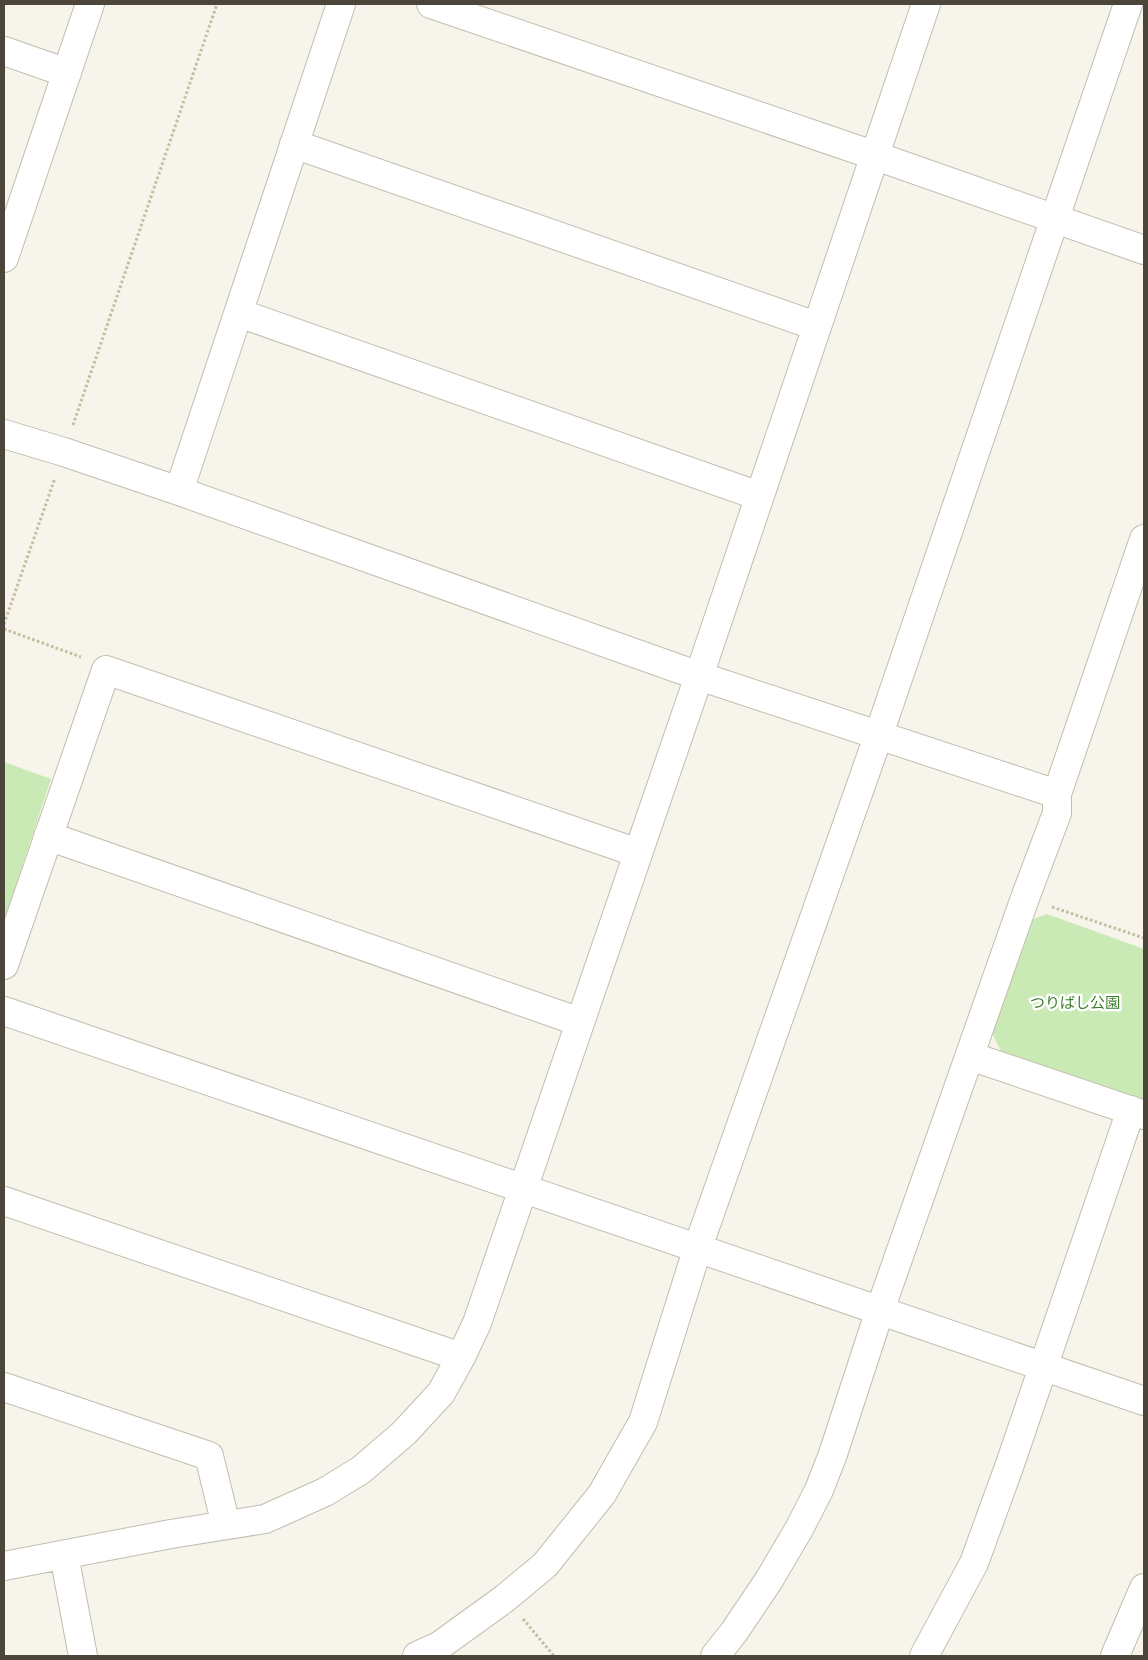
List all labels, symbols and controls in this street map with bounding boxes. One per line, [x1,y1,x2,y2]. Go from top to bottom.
park label: つりばし公園 [1030,992,1120,1013]

